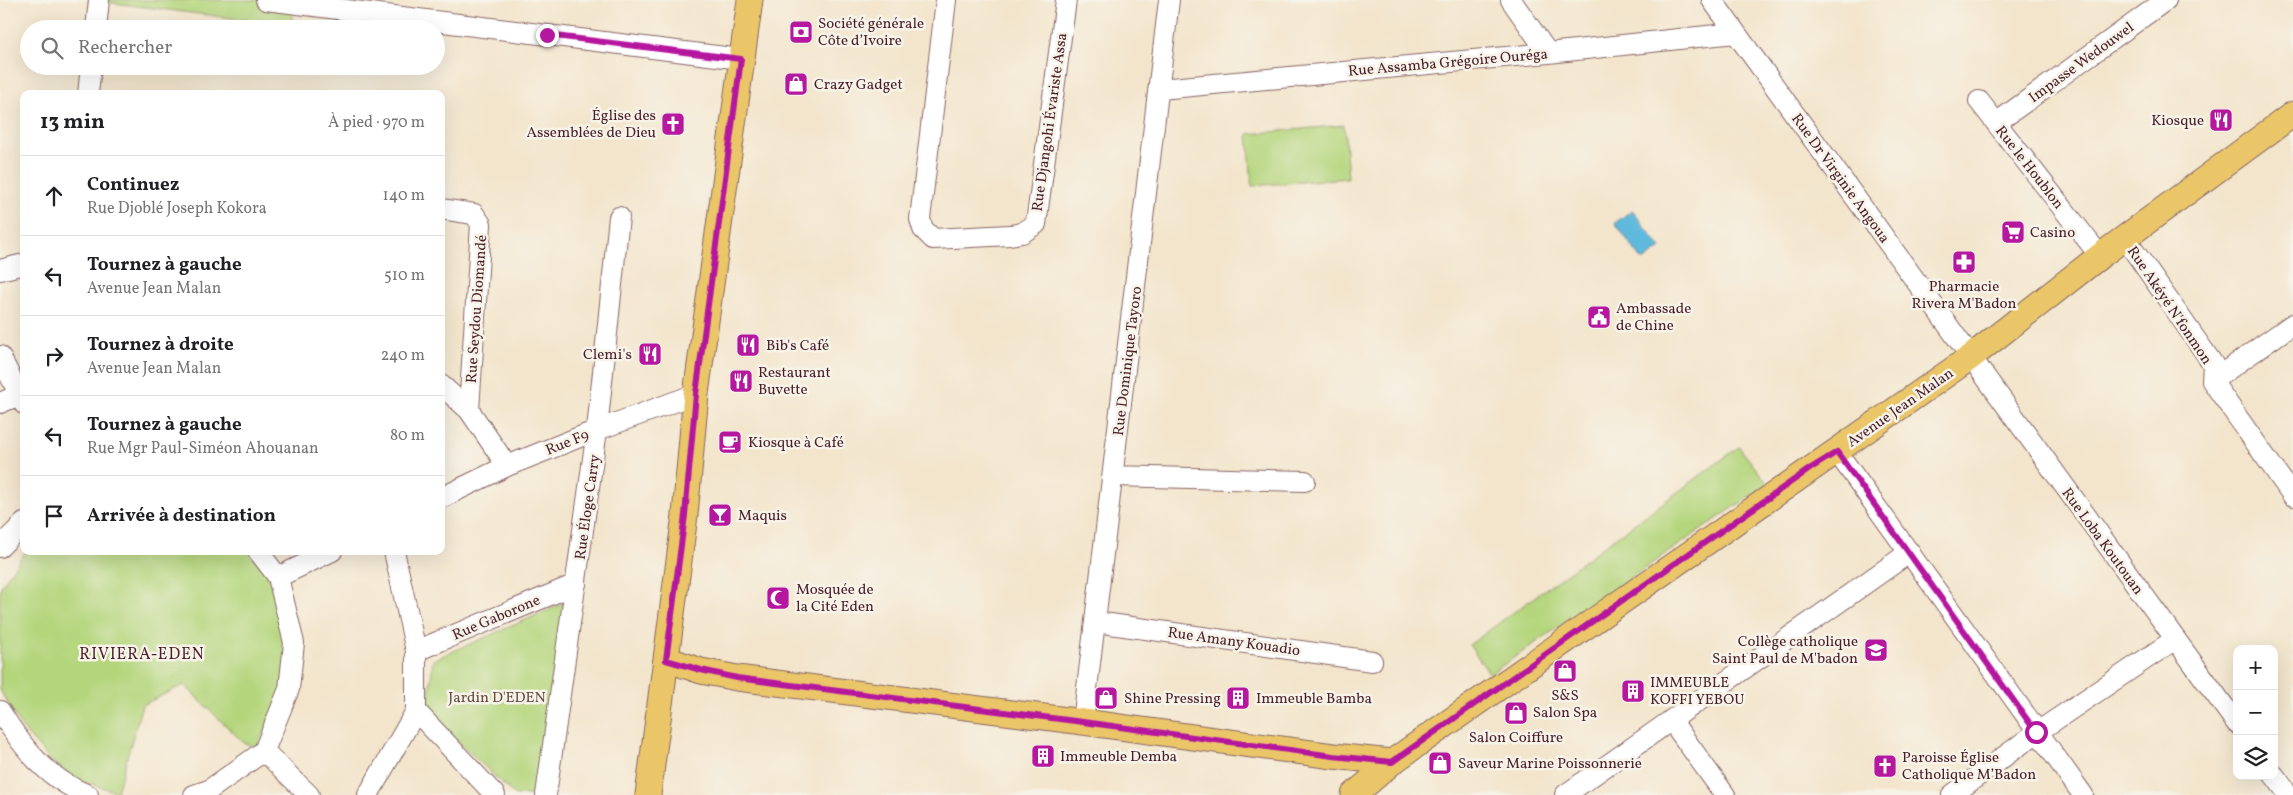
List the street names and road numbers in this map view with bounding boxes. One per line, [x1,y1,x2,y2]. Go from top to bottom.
street label: Impasse Wedouwel [2025,18,2139,109]
street label: Rue Djangohi Évariste Assa [1028,32,1073,213]
street label: Rue Assamba Grégoire Ouréga [1347,44,1549,83]
street label: Rue Dr Virginie Angoua [1785,110,1894,248]
street label: Rue le Houblon [1990,122,2068,214]
street label: Rue Seydou Diomandé [462,234,493,384]
street label: Rue Akéyé N'fonmon [2121,242,2216,369]
street label: Rue Dominique Tayoro [1109,285,1148,437]
street label: Avenue Jean Malan [1843,364,1958,453]
street label: Rue F9 [543,425,593,462]
street label: Rue Éloge Carry [571,453,606,561]
street label: Rue Loba Koutouan [2056,484,2148,600]
street label: Rue Gaborone [449,590,544,646]
street label: Rue Amany Kouadio [1166,623,1301,662]

